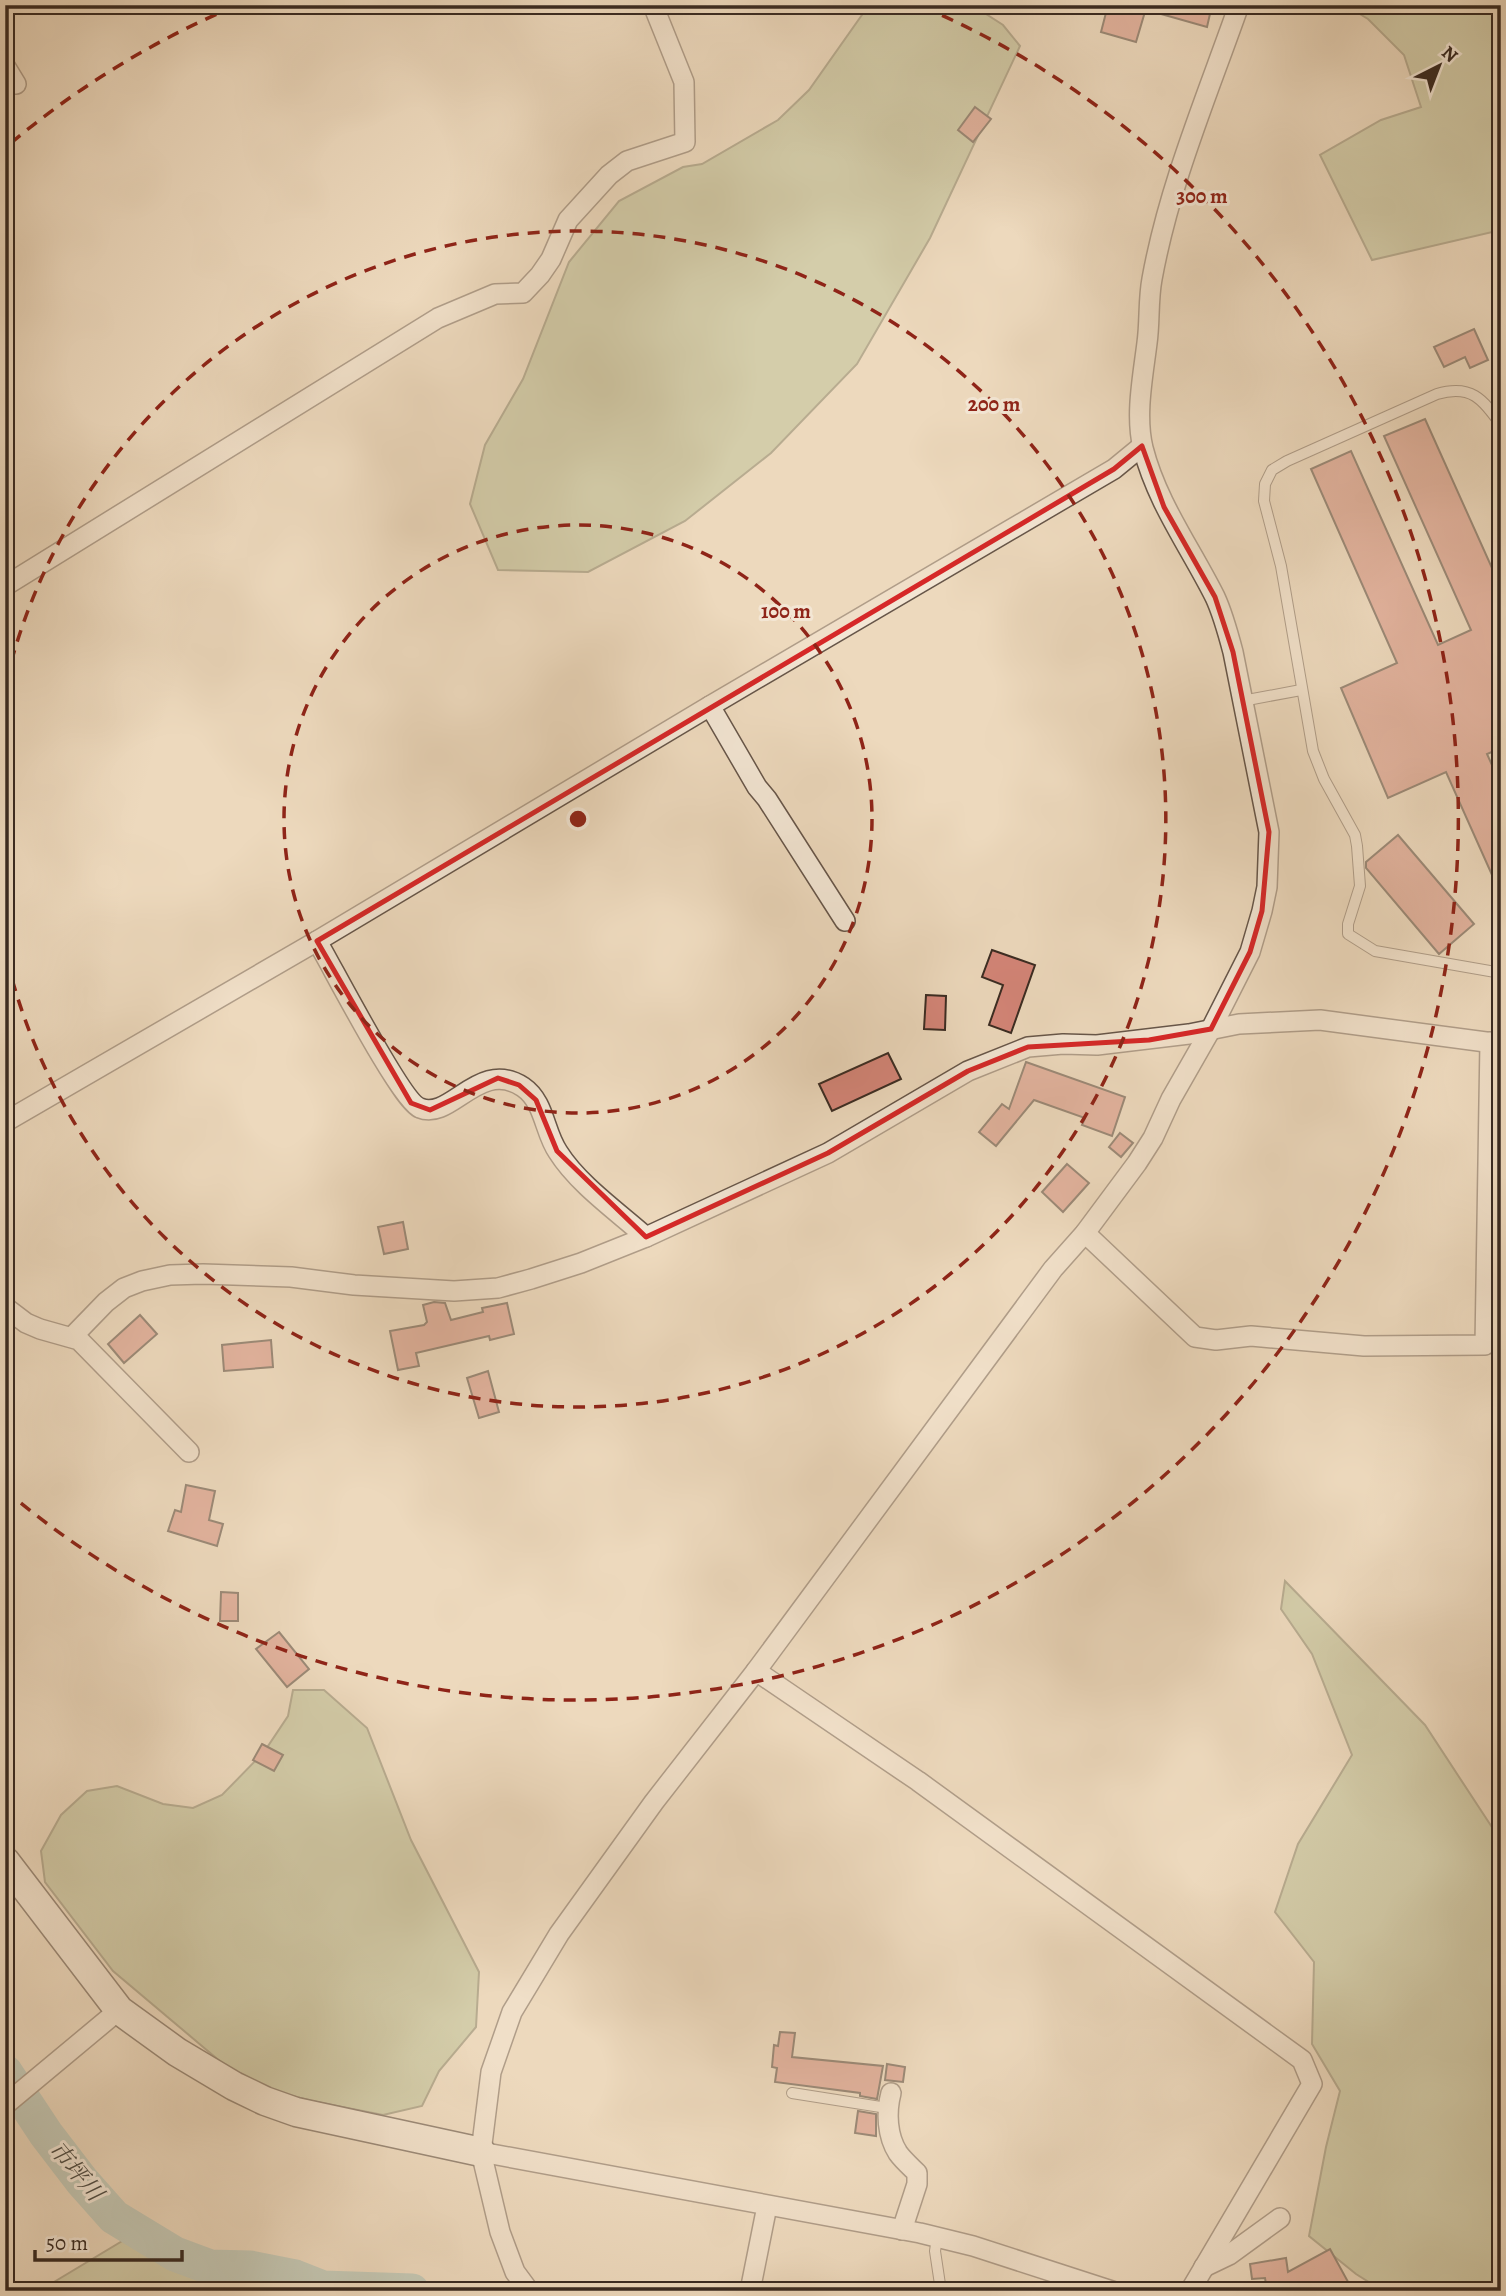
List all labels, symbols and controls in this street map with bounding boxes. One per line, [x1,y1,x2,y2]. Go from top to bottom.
north arrow [1404,32,1474,102]
text: N [1436,40,1464,69]
text: 300 m [1176,182,1228,210]
text: 200 m [968,390,1021,418]
text: 100 m [761,597,811,625]
centre of rings [566,807,590,831]
water label: 市坪川 [42,2135,112,2210]
scale bar [35,2219,182,2263]
text: 50 m [46,2229,88,2257]

